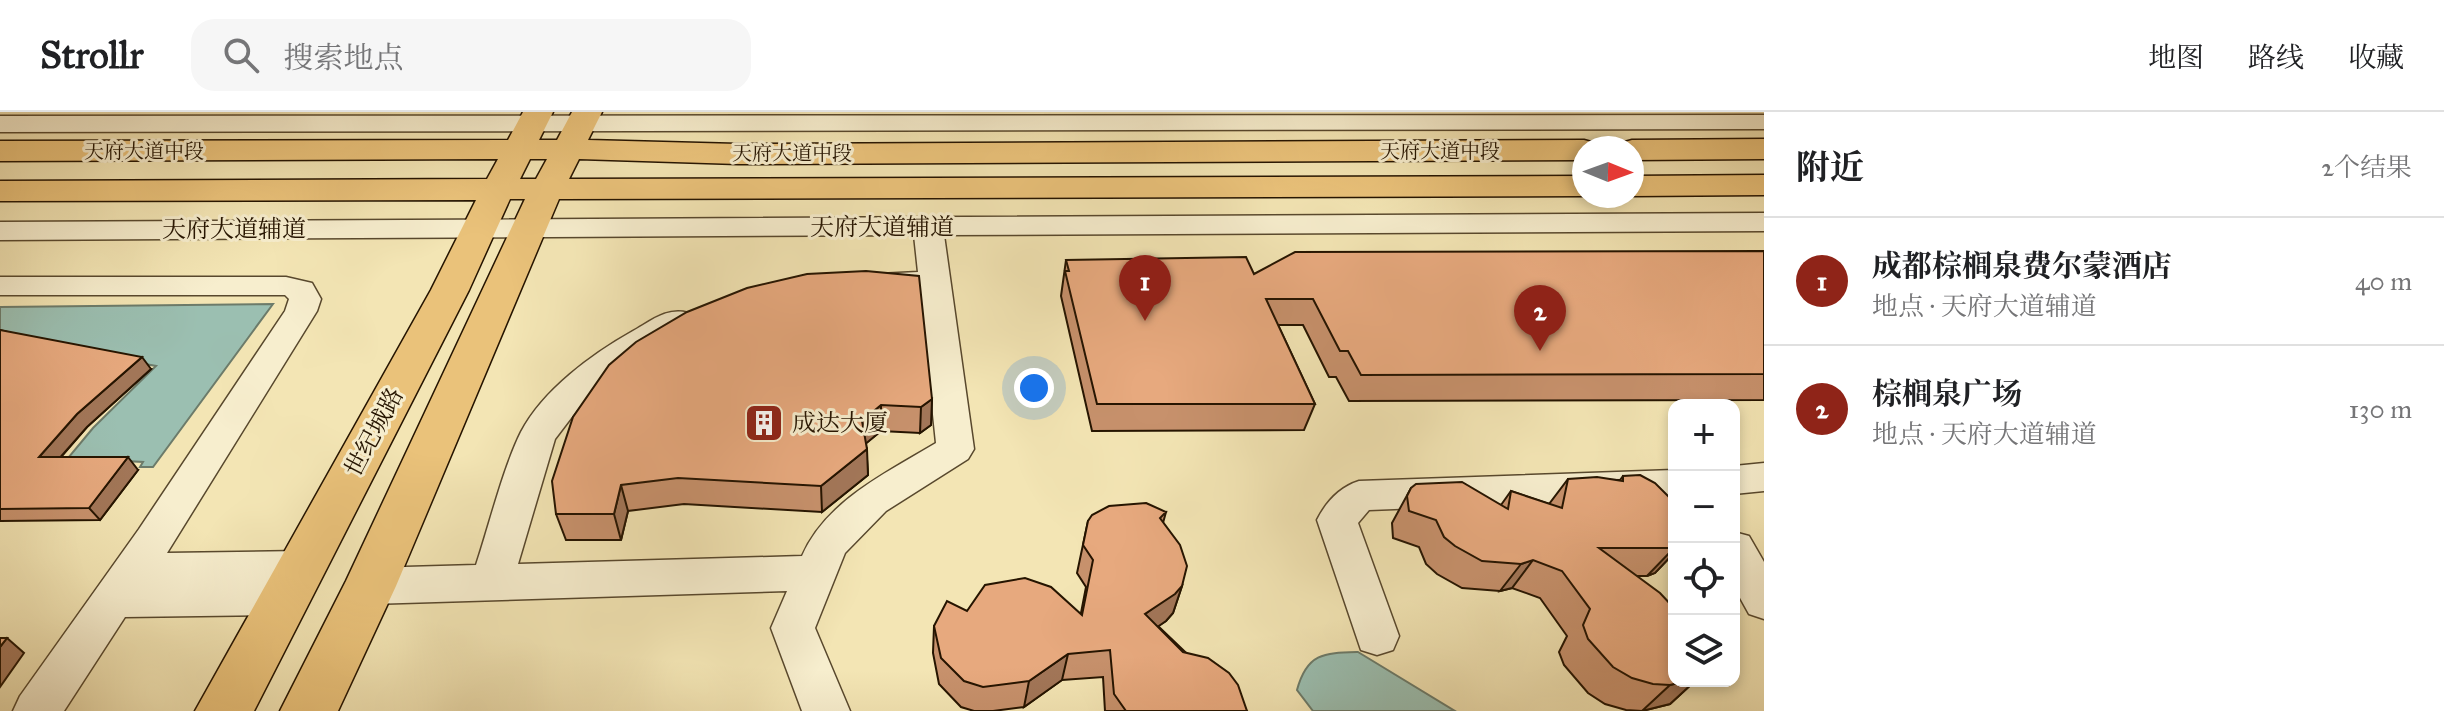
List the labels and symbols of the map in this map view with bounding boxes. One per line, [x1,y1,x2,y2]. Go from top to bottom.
north arrow [1572,136,1644,208]
street label: 天府大道中段 [84,139,204,163]
street label: 天府大道中段 [1380,139,1500,163]
street label: 天府大道中段 [732,141,852,165]
street label: 天府大道辅道 [810,212,954,242]
street label: 天府大道辅道 [162,214,306,244]
pin: 1 [1119,255,1171,321]
pin: 2 [1514,285,1566,351]
your location [1014,368,1054,408]
street label: 世纪城路 [338,383,410,481]
building icon: 成达大厦 [743,402,785,444]
place label: 成达大厦 [792,408,888,438]

